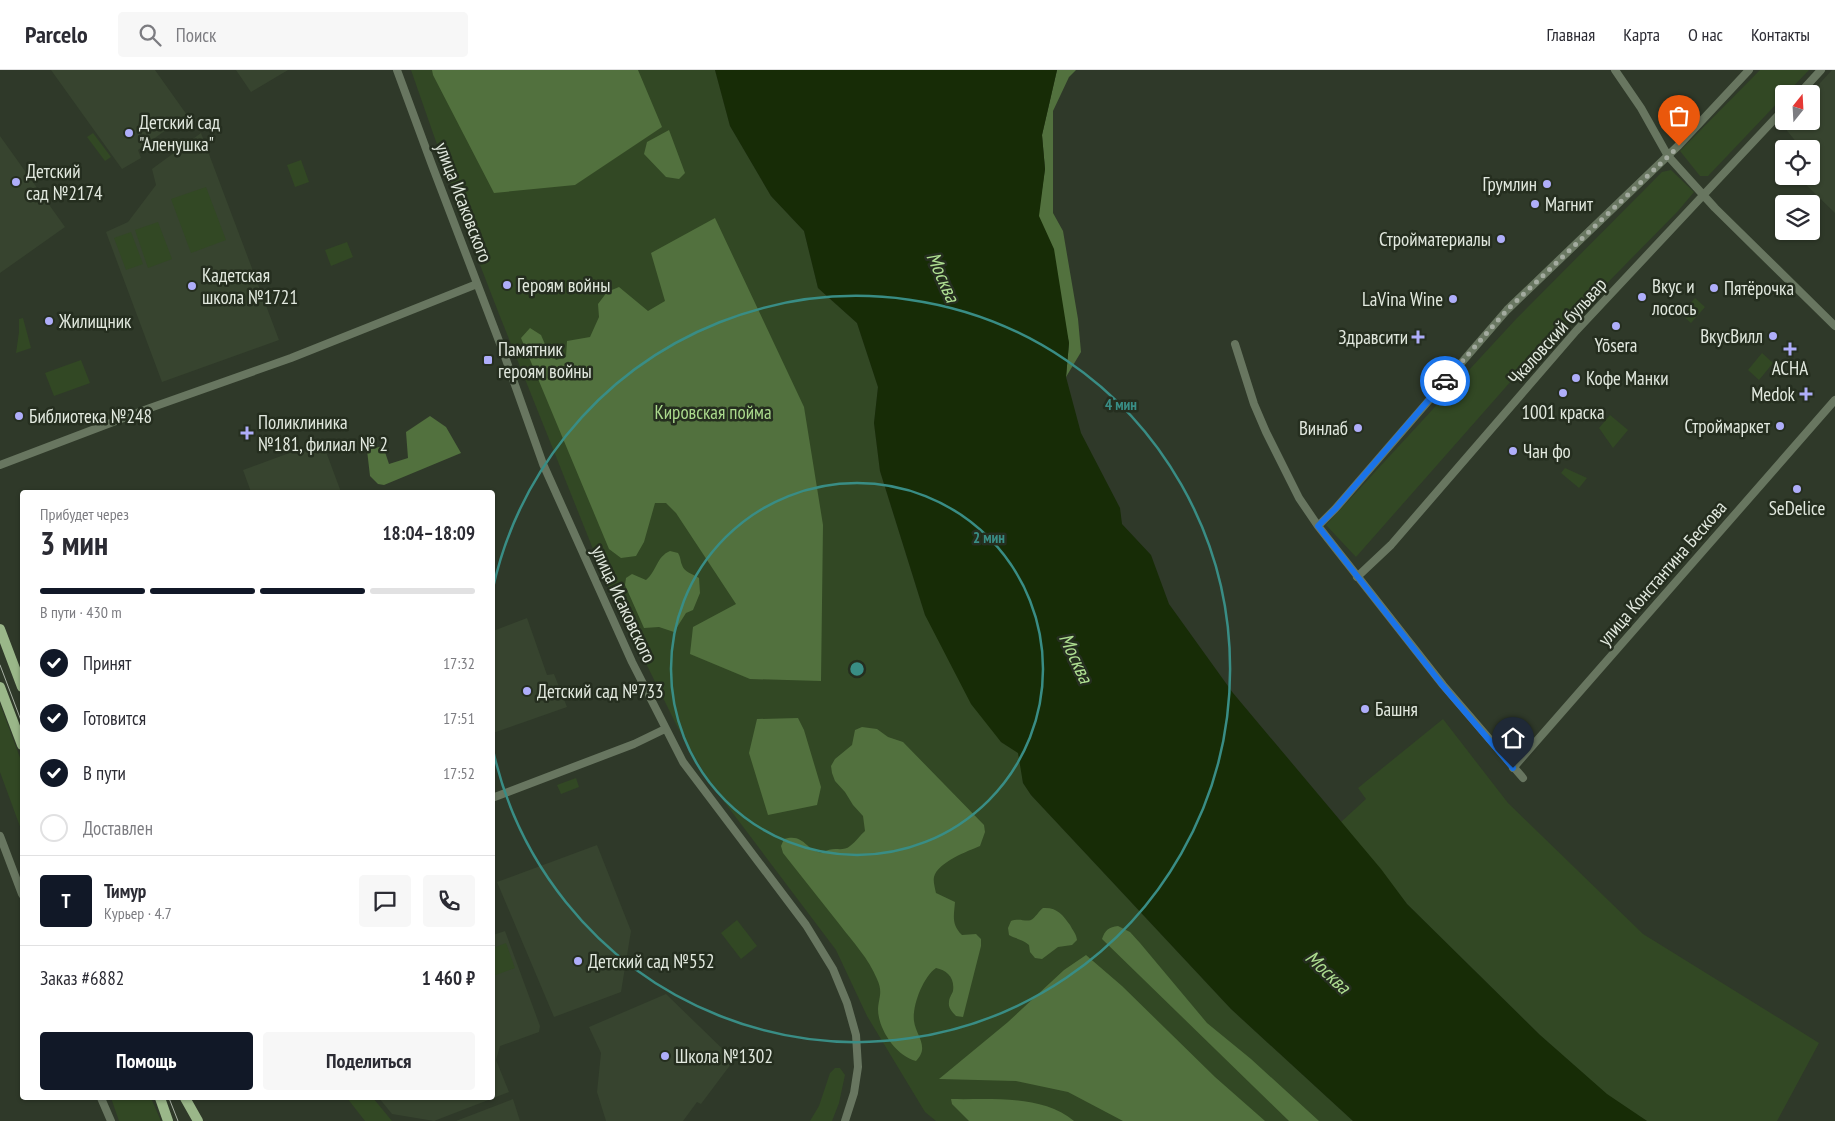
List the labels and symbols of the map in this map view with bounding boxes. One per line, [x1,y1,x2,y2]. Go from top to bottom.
north arrow [1775,85,1820,130]
pin [1658,95,1700,146]
place label: Детский сад "Аленушка" [139,110,221,156]
marker: Детский сад "Аленушка" [123,127,135,139]
street label: улица Исаковского [430,139,498,265]
place label: Детский сад №2174 [26,159,103,205]
place label: Грумлин [1482,172,1537,196]
marker: Детский сад №2174 [10,176,22,188]
marker: Грумлин [1541,178,1553,190]
place label: Магнит [1545,192,1594,216]
marker: Магнит [1529,198,1541,210]
place label: Стройматериалы [1379,227,1491,251]
marker: Стройматериалы [1495,233,1507,245]
water label: Москва [920,248,966,307]
place label: Кадетская школа №1721 [202,263,298,309]
street label: Чкаловский бульвар [1503,272,1611,390]
place label: Героям войны [517,273,610,297]
place label: Вкус и лосось [1651,274,1697,320]
place label: Пятёрочка [1724,276,1794,300]
marker: Героям войны [501,279,513,291]
marker: Кадетская школа №1721 [186,280,198,292]
marker: Пятёрочка [1708,282,1720,294]
place label: LaVina Wine [1362,287,1443,311]
marker: Вкус и лосось [1636,291,1648,303]
marker: LaVina Wine [1447,293,1459,305]
place label: Жилищник [58,309,132,333]
marker: Жилищник [43,315,55,327]
marker: Yōsera [1610,320,1622,332]
place label: ВкусВилл [1700,324,1763,348]
place label: Здравсити [1338,325,1408,349]
marker: ВкусВилл [1767,330,1779,342]
marker: Здравсити [1412,331,1424,343]
place label: Yōsera [1595,333,1637,357]
place label: Памятник героям войны [498,337,592,383]
marker: АСНА [1784,343,1796,355]
marker: Памятник героям войны [482,354,494,366]
courier [1420,356,1470,406]
place label: АСНА [1772,356,1808,380]
place label: Кофе Манки [1586,366,1669,390]
marker: Кофе Манки [1570,372,1582,384]
place label: Medok [1751,382,1796,406]
marker: 1001 краска [1557,387,1569,399]
marker: Medok [1799,387,1813,401]
text: 4 мин [1105,395,1137,414]
park label: Кировская пойма [654,400,772,424]
place label: 1001 краска [1521,400,1605,424]
place label: Библиотека №248 [29,404,152,428]
marker: Библиотека №248 [13,410,25,422]
place label: Поликлиника №181, филиал № 2 [258,410,388,456]
place label: Строймаркет [1684,414,1771,438]
place label: Винлаб [1299,416,1348,440]
marker: Строймаркет [1774,420,1786,432]
marker: Винлаб [1352,422,1364,434]
marker: Поликлиника №181, филиал № 2 [240,426,254,440]
place label: Чан фо [1523,439,1571,463]
marker: Чан фо [1507,445,1519,457]
marker: SeDelice [1791,483,1803,495]
street label: улица Константина Бескова [1592,496,1732,650]
place label: SeDelice [1769,496,1825,520]
text: 2 мин [973,528,1005,547]
street label: улица Исаковского [586,542,662,666]
water label: Москва [1053,629,1099,688]
centre of rings [848,660,866,678]
place label: Детский сад №733 [537,679,664,703]
marker: Детский сад №733 [521,685,533,697]
place label: Башня [1375,697,1418,721]
marker: Башня [1359,703,1371,715]
pin [1492,717,1534,768]
water label: Москва [1300,945,1357,1000]
place label: Детский сад №552 [588,949,715,973]
marker: Детский сад №552 [572,955,584,967]
place label: Школа №1302 [675,1044,773,1068]
marker: Школа №1302 [659,1050,671,1062]

